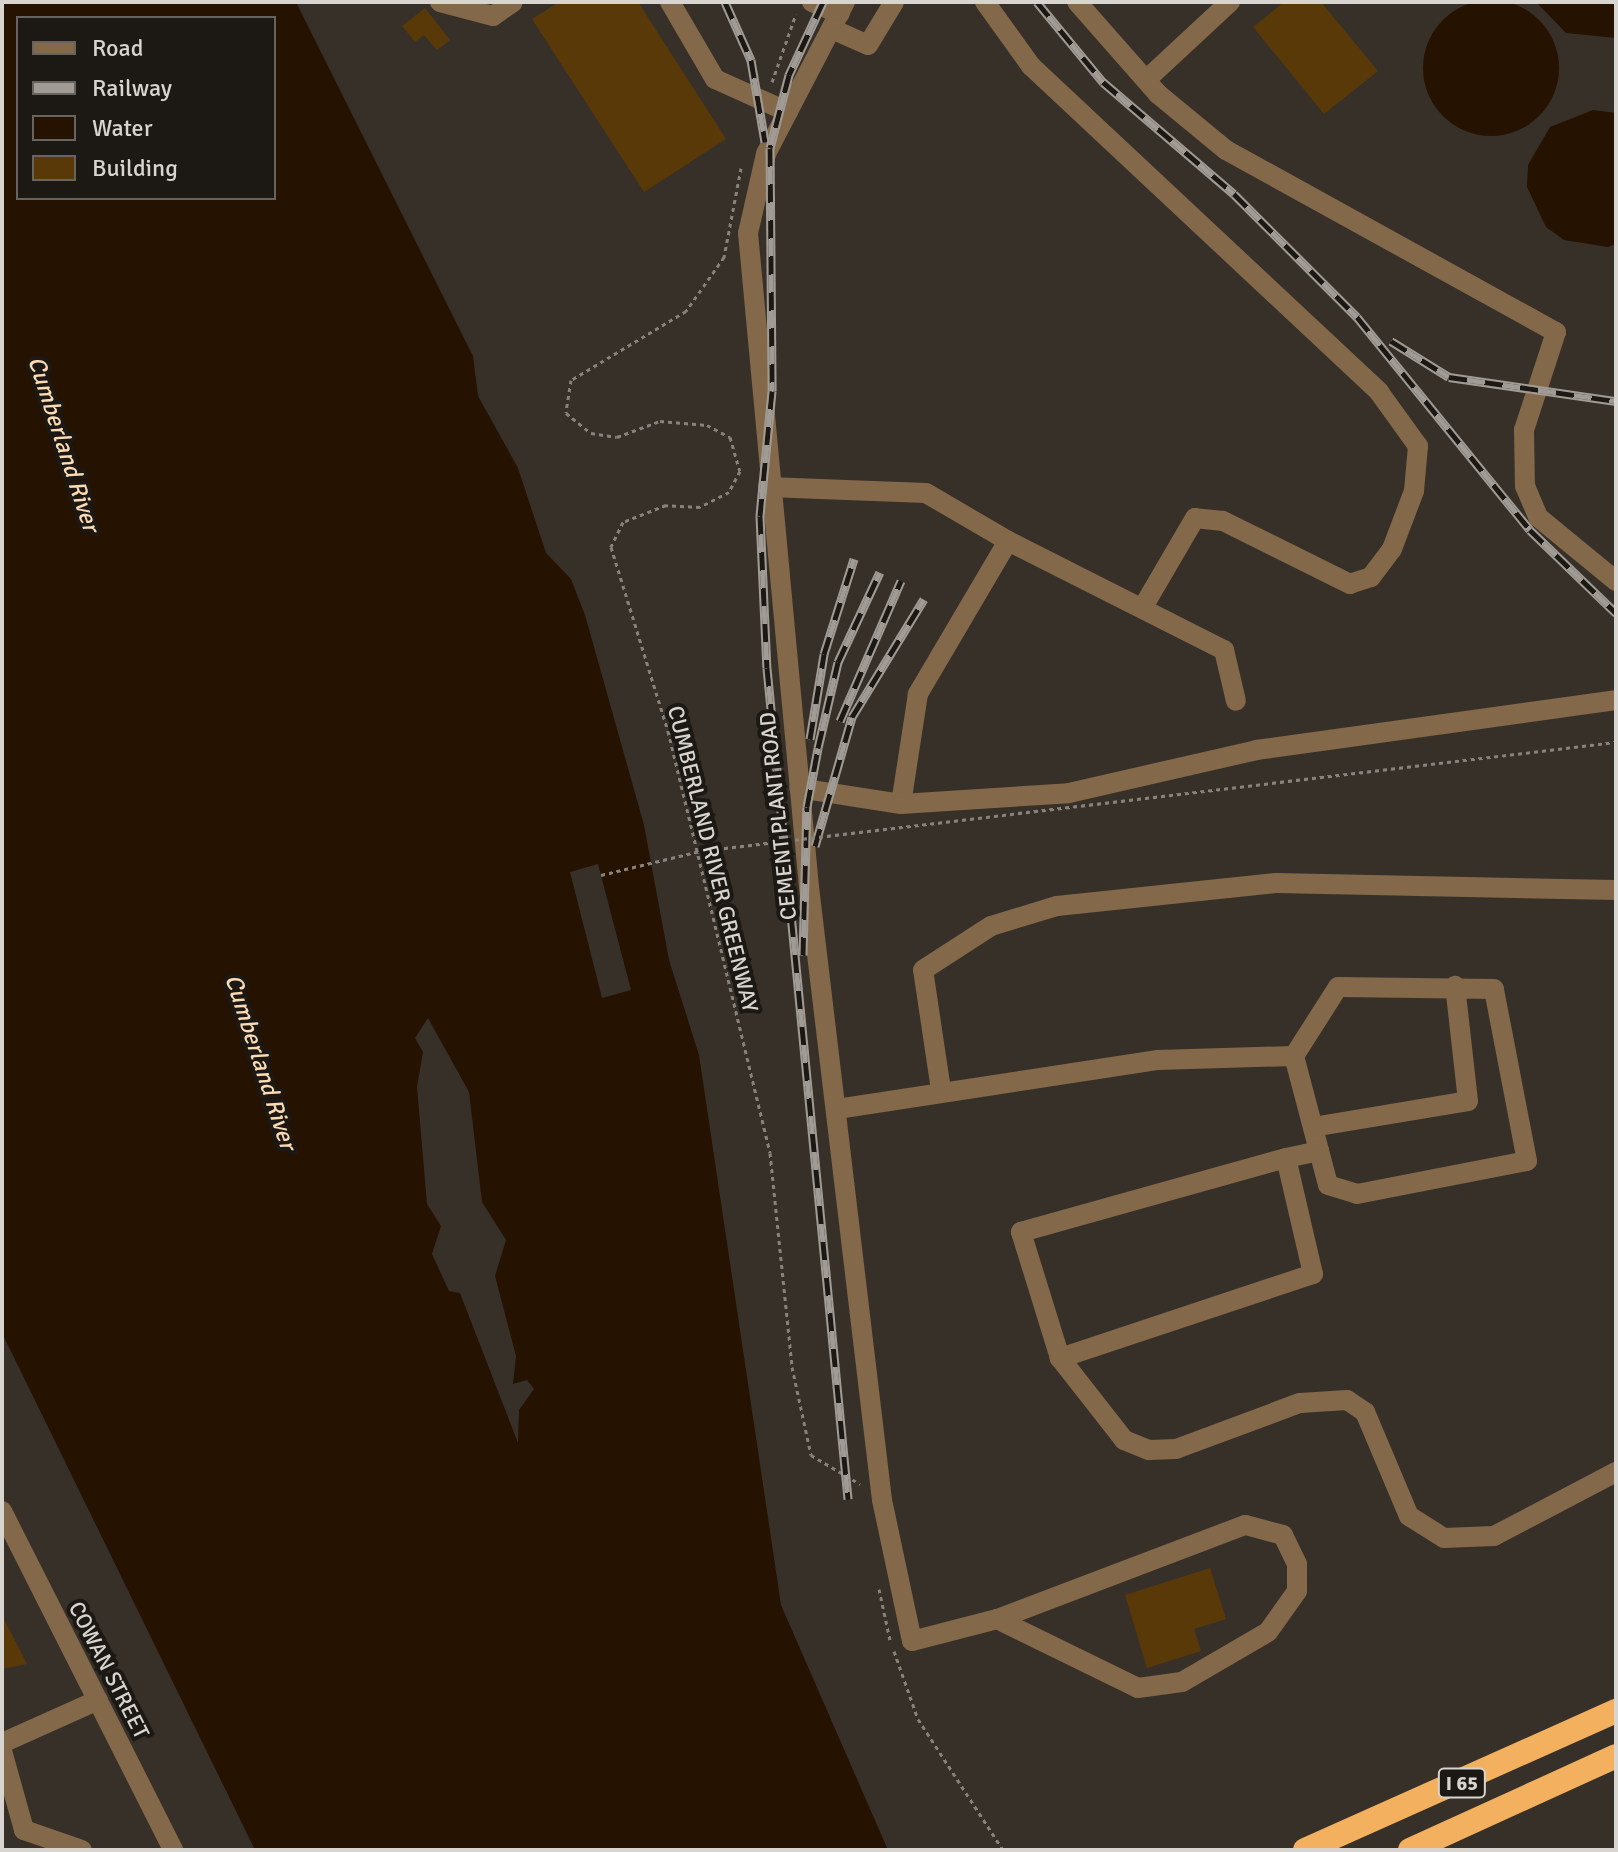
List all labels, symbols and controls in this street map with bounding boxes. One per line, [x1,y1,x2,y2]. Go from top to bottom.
legend [16,16,276,200]
text: Road [92,33,143,63]
text: Railway [92,73,172,103]
text: Water [92,113,152,143]
text: Building [92,153,178,183]
water label: Cumberland River [21,353,105,535]
street label: CUMBERLAND RIVER GREENWAY [662,703,764,1015]
street label: CEMENT PLANT ROAD [754,711,802,921]
water label: Cumberland River [218,971,302,1153]
street label: COWAN STREET [63,1597,155,1743]
road number: I 65 [1436,1767,1488,1799]

